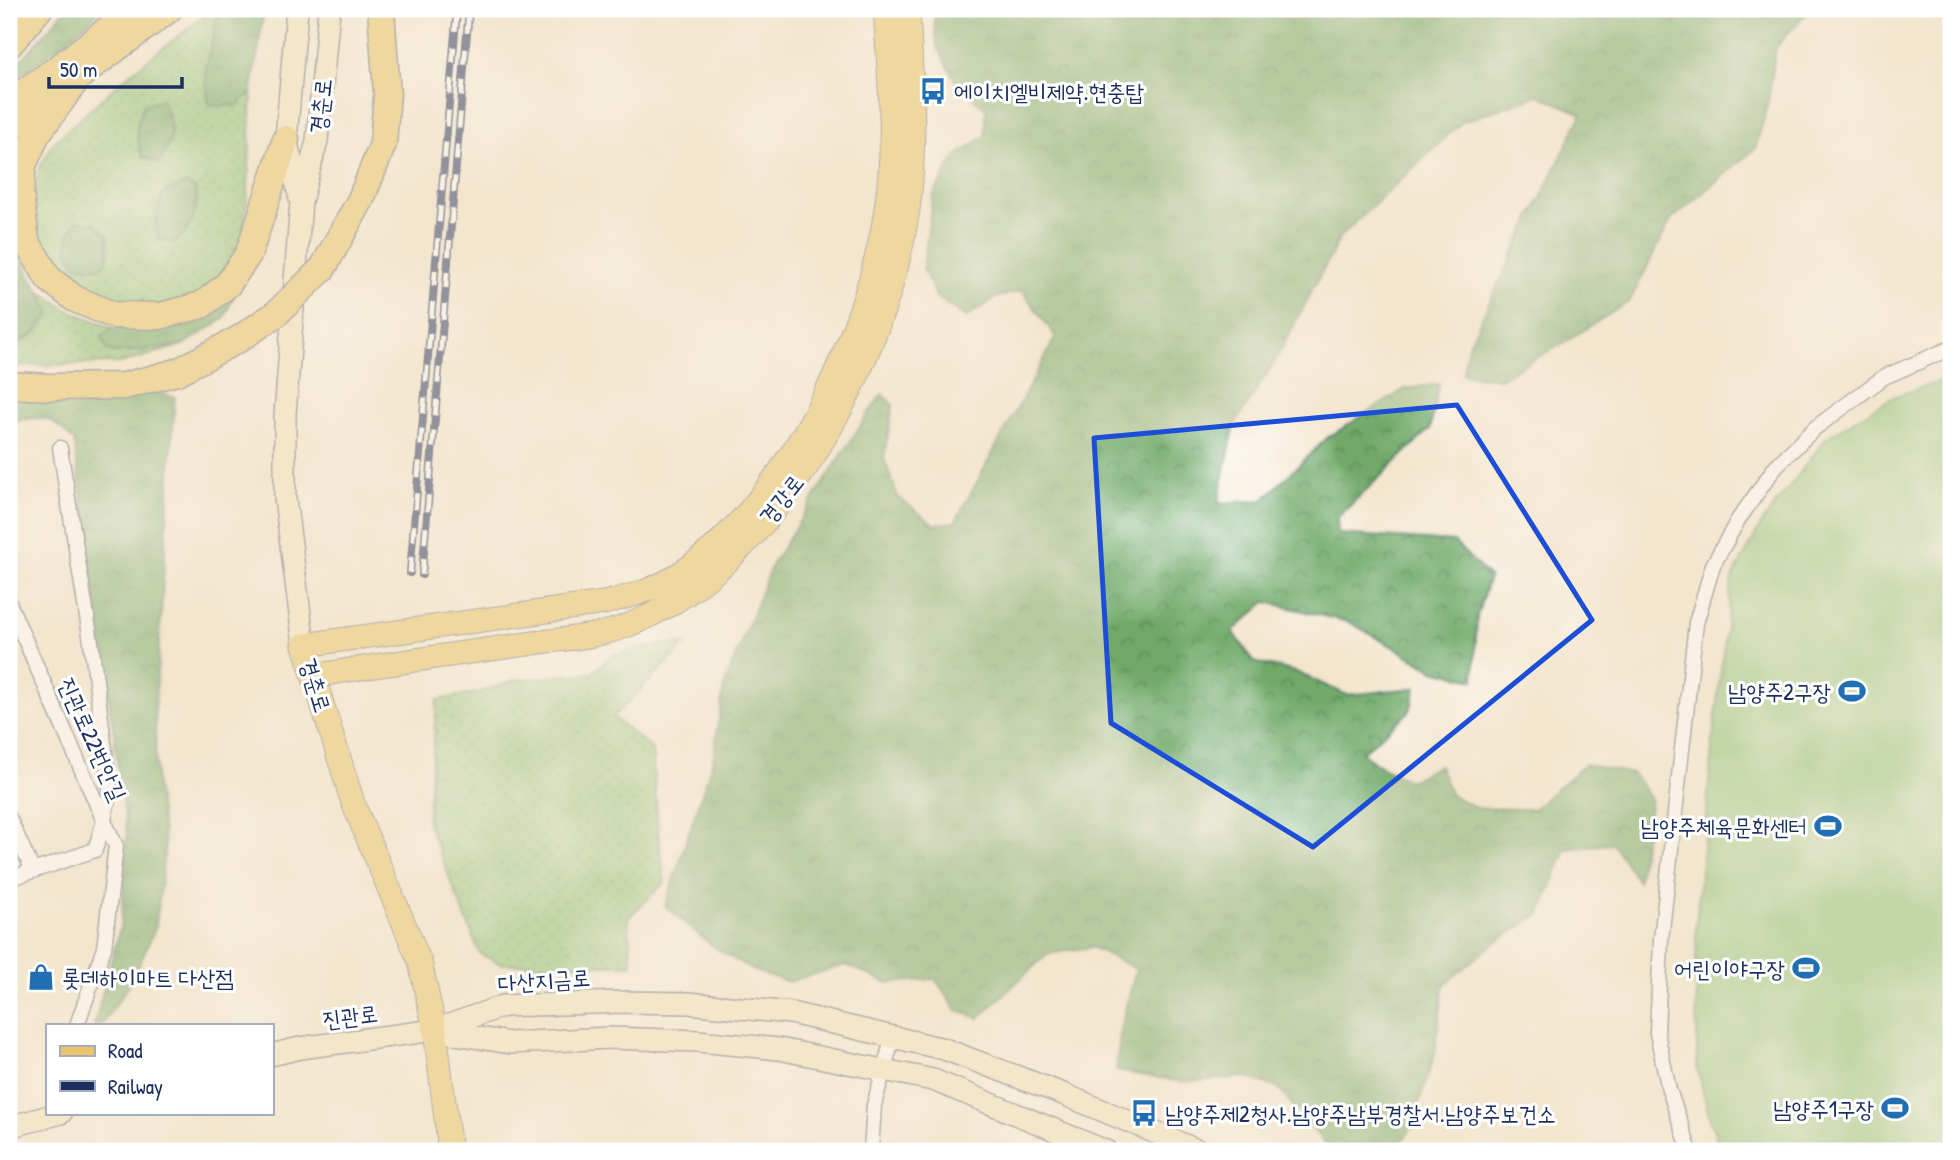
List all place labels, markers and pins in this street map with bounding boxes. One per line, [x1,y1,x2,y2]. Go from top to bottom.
bus stop icon: 에이치엘비제약.현충탑 [918,76,948,106]
place label: 에이치엘비제약.현충탑 [954,76,1144,107]
place label: 남양주2구장 [1728,676,1831,707]
sports icon: 남양주2구장 [1837,676,1867,706]
place label: 남양주체육문화센터 [1640,811,1807,842]
sports icon: 남양주체육문화센터 [1813,811,1843,841]
place label: 어린이야구장 [1674,953,1785,984]
sports icon: 어린이야구장 [1791,953,1821,983]
shop icon: 롯데하이마트 다산점 [26,962,56,992]
place label: 롯데하이마트 다산점 [62,962,234,993]
place label: 남양주1구장 [1773,1093,1874,1124]
sports icon: 남양주1구장 [1880,1093,1910,1123]
bus stop icon: 남양주제2청사.남양주남부경찰서.남양주보건소 [1129,1098,1159,1128]
place label: 남양주제2청사.남양주남부경찰서.남양주보건소 [1165,1098,1556,1129]

